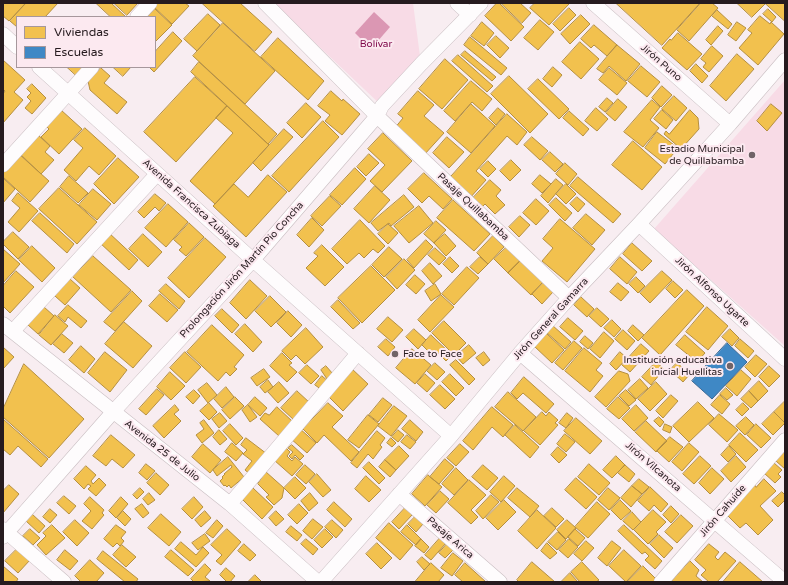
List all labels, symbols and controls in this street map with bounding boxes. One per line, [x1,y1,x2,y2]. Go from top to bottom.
legend [16,16,156,68]
text: Viviendas [54,25,109,39]
park label: Bolívar [360,38,392,50]
street label: Jirón Puno [638,42,684,84]
text: Escuelas [54,45,103,59]
place label: Estadio Municipal de Quillabamba [660,143,744,166]
marker: Estadio Municipal de Quillabamba [747,150,757,160]
street label: Avenida Francisca Zubiaga [140,157,242,251]
street label: Pasaje Quillabamba [435,171,511,243]
street label: Prolongación Jirón Martín Pio Concha [178,199,306,341]
street label: Jirón Alfonso Ugarte [672,254,752,330]
street label: Jirón General Gamarra [511,275,591,363]
place label: Face to Face [403,348,462,360]
marker: Face to Face [390,349,400,359]
place label: Institución educativa inicial Huellitas [624,354,722,378]
marker: Institución educativa inicial Huellitas [725,361,735,371]
street label: Avenida 25 de Julio [122,418,202,484]
street label: Jirón Vilcanota [623,440,683,494]
street label: Jirón Cahuide [697,483,749,539]
street label: Pasaje Arica [424,514,476,562]

